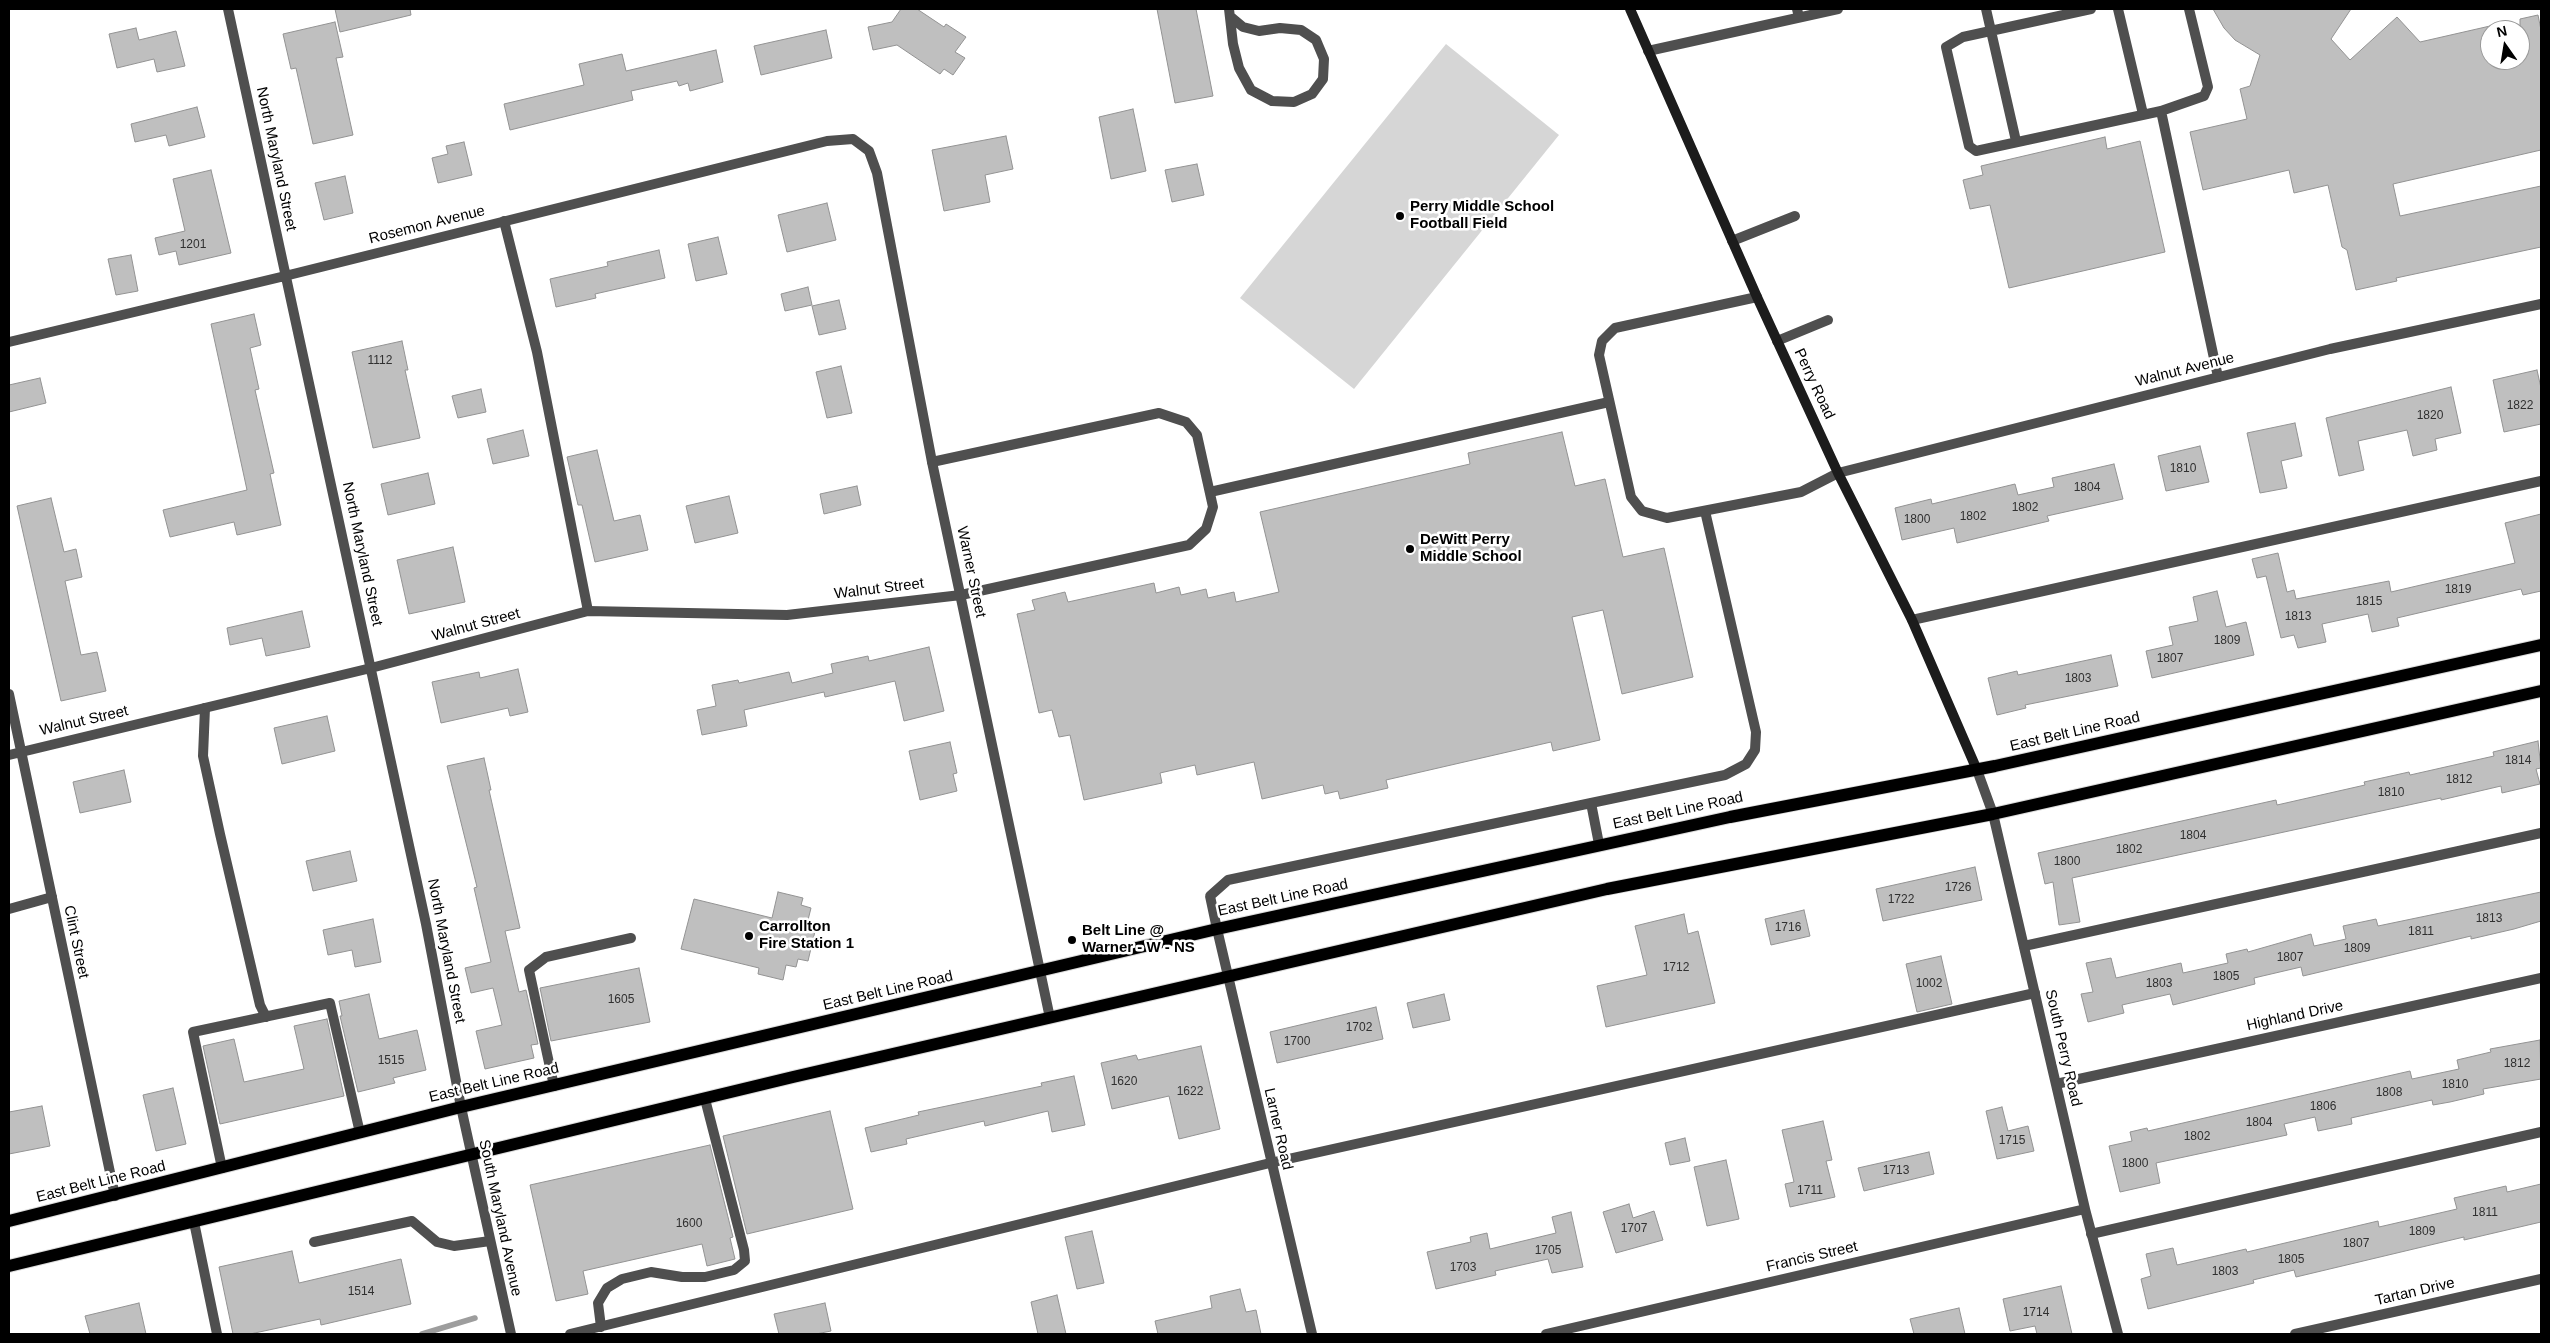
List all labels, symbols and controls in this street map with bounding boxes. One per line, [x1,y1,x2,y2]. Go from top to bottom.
north arrow [2480,20,2530,70]
text: N [2495,22,2509,40]
street label: North Maryland Street [252,85,300,233]
place label: Perry Middle School Football Field [1410,198,1554,233]
street label: Rosemon Avenue [367,202,487,248]
marker: Perry Middle School Football Field [1394,210,1406,222]
house number: 1201 [180,238,206,252]
street label: Perry Road [1790,346,1838,422]
street label: Walnut Avenue [2134,349,2236,391]
house number: 1112 [368,354,392,368]
house number: 1822 [2507,399,2533,413]
house number: 1820 [2417,409,2443,423]
house number: 1810 [2170,462,2196,476]
street label: North Maryland Street [338,480,386,628]
house number: 1804 [2074,481,2100,495]
house number: 1802 [2012,501,2038,515]
house number: 1802 [1960,510,1986,524]
house number: 1800 [1904,513,1930,527]
street label: Warner Street [953,525,989,619]
place label: DeWitt Perry Middle School [1420,531,1522,566]
marker: DeWitt Perry Middle School [1404,543,1416,555]
street label: Walnut Street [833,575,925,603]
house number: 1819 [2445,583,2471,597]
house number: 1815 [2356,595,2382,609]
street label: Walnut Street [430,605,522,645]
house number: 1813 [2285,610,2311,624]
house number: 1809 [2214,634,2240,648]
house number: 1807 [2157,652,2183,666]
house number: 1803 [2065,672,2091,686]
street label: Walnut Street [38,702,130,740]
street label: East Belt Line Road [2008,708,2142,756]
house number: 1814 [2505,754,2531,768]
house number: 1812 [2446,773,2472,787]
house number: 1810 [2378,786,2404,800]
street label: East Belt Line Road [1611,788,1745,834]
house number: 1804 [2180,829,2206,843]
house number: 1802 [2116,843,2142,857]
house number: 1800 [2054,855,2080,869]
street label: East Belt Line Road [1216,875,1350,921]
street label: North Maryland Street [423,877,469,1025]
house number: 1726 [1945,881,1971,895]
house number: 1722 [1888,893,1914,907]
street label: Clint Street [59,904,93,980]
house number: 1813 [2476,912,2502,926]
place label: Carrollton Fire Station 1 [759,918,854,953]
house number: 1716 [1775,921,1801,935]
place label: Belt Line @ Warner - W - NS [1082,922,1195,957]
house number: 1811 [2408,925,2434,939]
marker: Carrollton Fire Station 1 [743,930,755,942]
marker: Belt Line @ Warner - W - NS [1066,934,1078,946]
house number: 1809 [2344,942,2370,956]
house number: 1807 [2277,951,2303,965]
house number: 1712 [1663,961,1689,975]
street label: East Belt Line Road [821,967,955,1015]
house number: 1805 [2213,970,2239,984]
house number: 1002 [1916,977,1942,991]
house number: 1803 [2146,977,2172,991]
street label: South Perry Road [2041,988,2085,1108]
house number: 1605 [608,993,634,1007]
street label: Highland Drive [2245,997,2345,1035]
house number: 1702 [1346,1021,1372,1035]
house number: 1700 [1284,1035,1310,1049]
house number: 1515 [378,1054,404,1068]
house number: 1812 [2504,1057,2530,1071]
street label: East Belt Line Road [427,1059,561,1107]
house number: 1620 [1111,1075,1137,1089]
house number: 1810 [2442,1078,2468,1092]
house number: 1622 [1177,1085,1203,1099]
street label: Larner Road [1260,1086,1296,1172]
house number: 1808 [2376,1086,2402,1100]
house number: 1806 [2310,1100,2336,1114]
house number: 1804 [2246,1116,2272,1130]
house number: 1802 [2184,1130,2210,1144]
house number: 1715 [1999,1134,2025,1148]
street label: South Maryland Avenue [475,1138,525,1298]
street label: East Belt Line Road [35,1157,167,1207]
house number: 1800 [2122,1157,2148,1171]
house number: 1713 [1883,1164,1909,1178]
house number: 1711 [1797,1184,1823,1198]
house number: 1811 [2472,1206,2498,1220]
house number: 1600 [676,1217,702,1231]
house number: 1707 [1621,1222,1647,1236]
house number: 1809 [2409,1225,2435,1239]
house number: 1807 [2343,1237,2369,1251]
street label: Francis Street [1764,1238,1860,1276]
house number: 1705 [1535,1244,1561,1258]
house number: 1805 [2278,1253,2304,1267]
house number: 1703 [1450,1261,1476,1275]
house number: 1803 [2212,1265,2238,1279]
street label: Tartan Drive [2374,1274,2456,1310]
house number: 1514 [348,1285,374,1299]
house number: 1714 [2023,1306,2049,1320]

